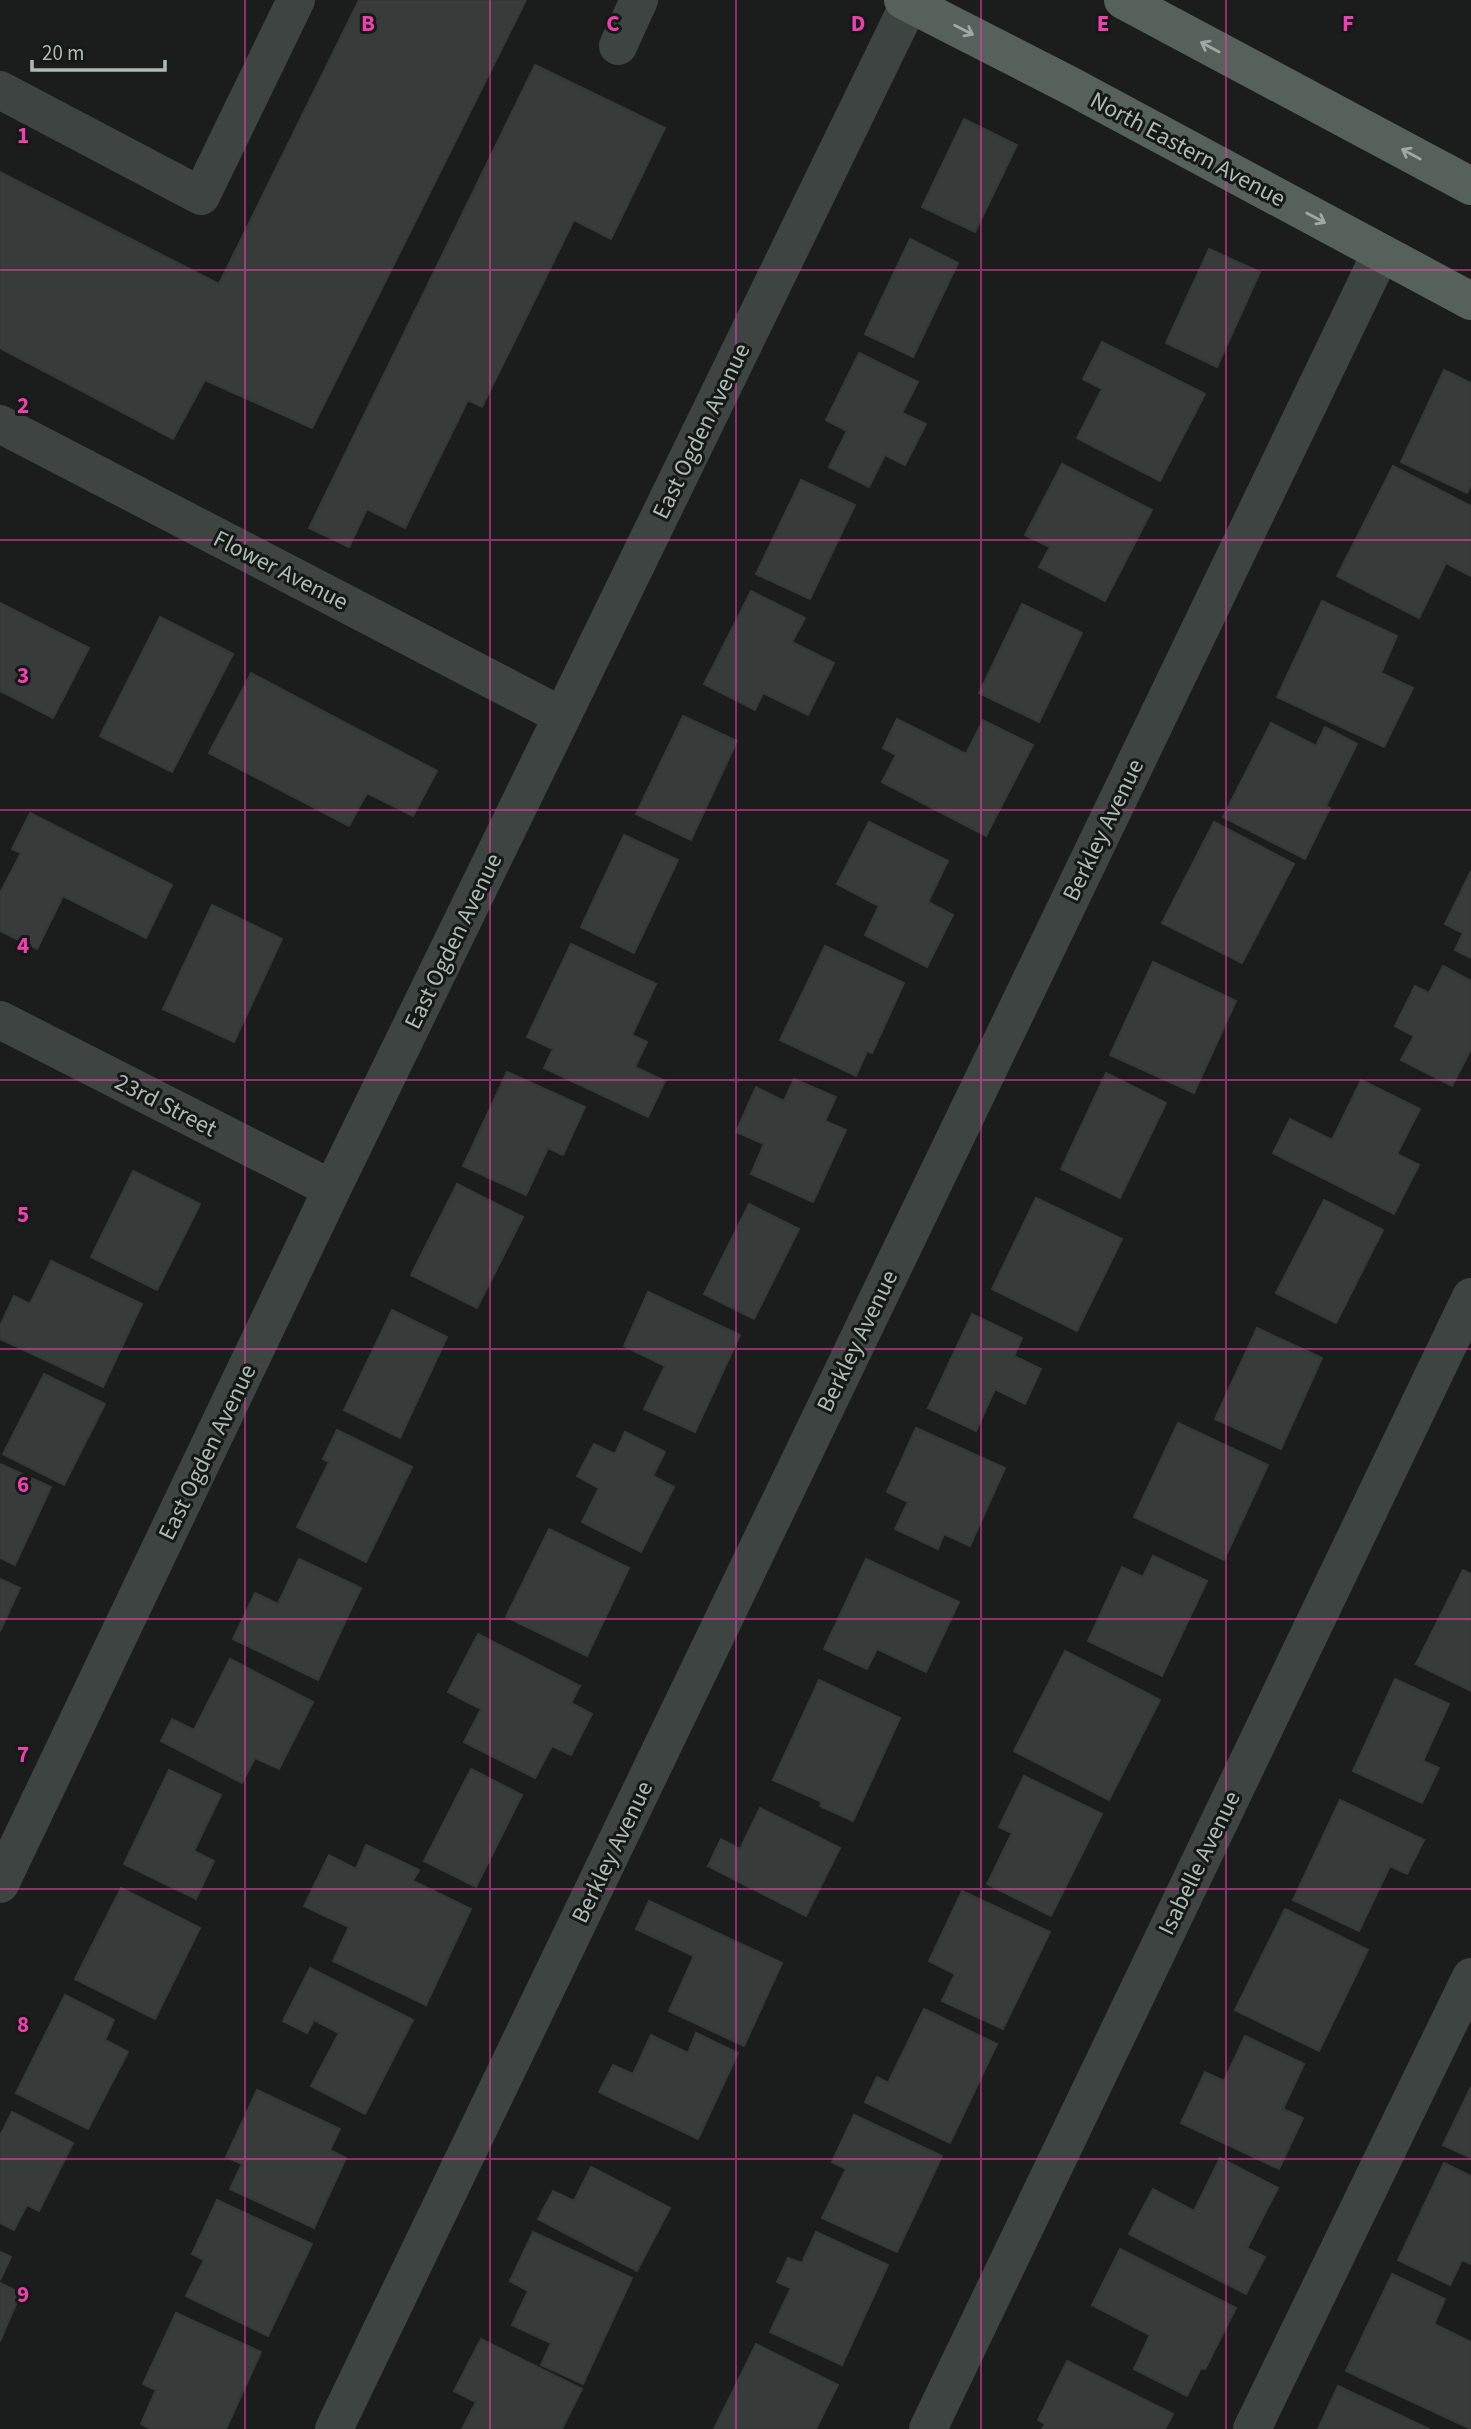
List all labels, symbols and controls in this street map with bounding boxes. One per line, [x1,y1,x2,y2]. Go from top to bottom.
text: B [361,7,375,40]
text: C [606,7,620,40]
text: D [851,7,865,40]
text: E [1097,7,1109,40]
text: F [1342,7,1354,40]
one-way arrow [953,24,974,38]
scale bar [32,28,164,72]
text: 20 m [42,38,84,68]
one-way arrow [1200,39,1221,53]
street label: North Eastern Avenue [1084,83,1292,216]
text: 1 [17,119,29,152]
one-way arrow [1401,147,1422,160]
one-way arrow [1306,211,1326,225]
street label: East Ogden Avenue [644,337,759,525]
text: 2 [17,389,29,422]
street label: Flower Avenue [207,521,354,619]
text: 3 [17,659,29,692]
street label: Berkley Avenue [1054,753,1153,907]
street label: East Ogden Avenue [396,847,511,1035]
text: 4 [17,929,29,962]
street label: 23rd Street [109,1065,223,1146]
text: 5 [17,1198,29,1231]
street label: Berkley Avenue [808,1264,907,1418]
street label: East Ogden Avenue [150,1358,265,1546]
text: 6 [17,1468,29,1501]
text: 7 [17,1738,29,1771]
street label: Berkley Avenue [563,1775,662,1929]
street label: Isabelle Avenue [1149,1785,1249,1941]
text: 8 [17,2008,29,2041]
text: 9 [17,2278,29,2311]

